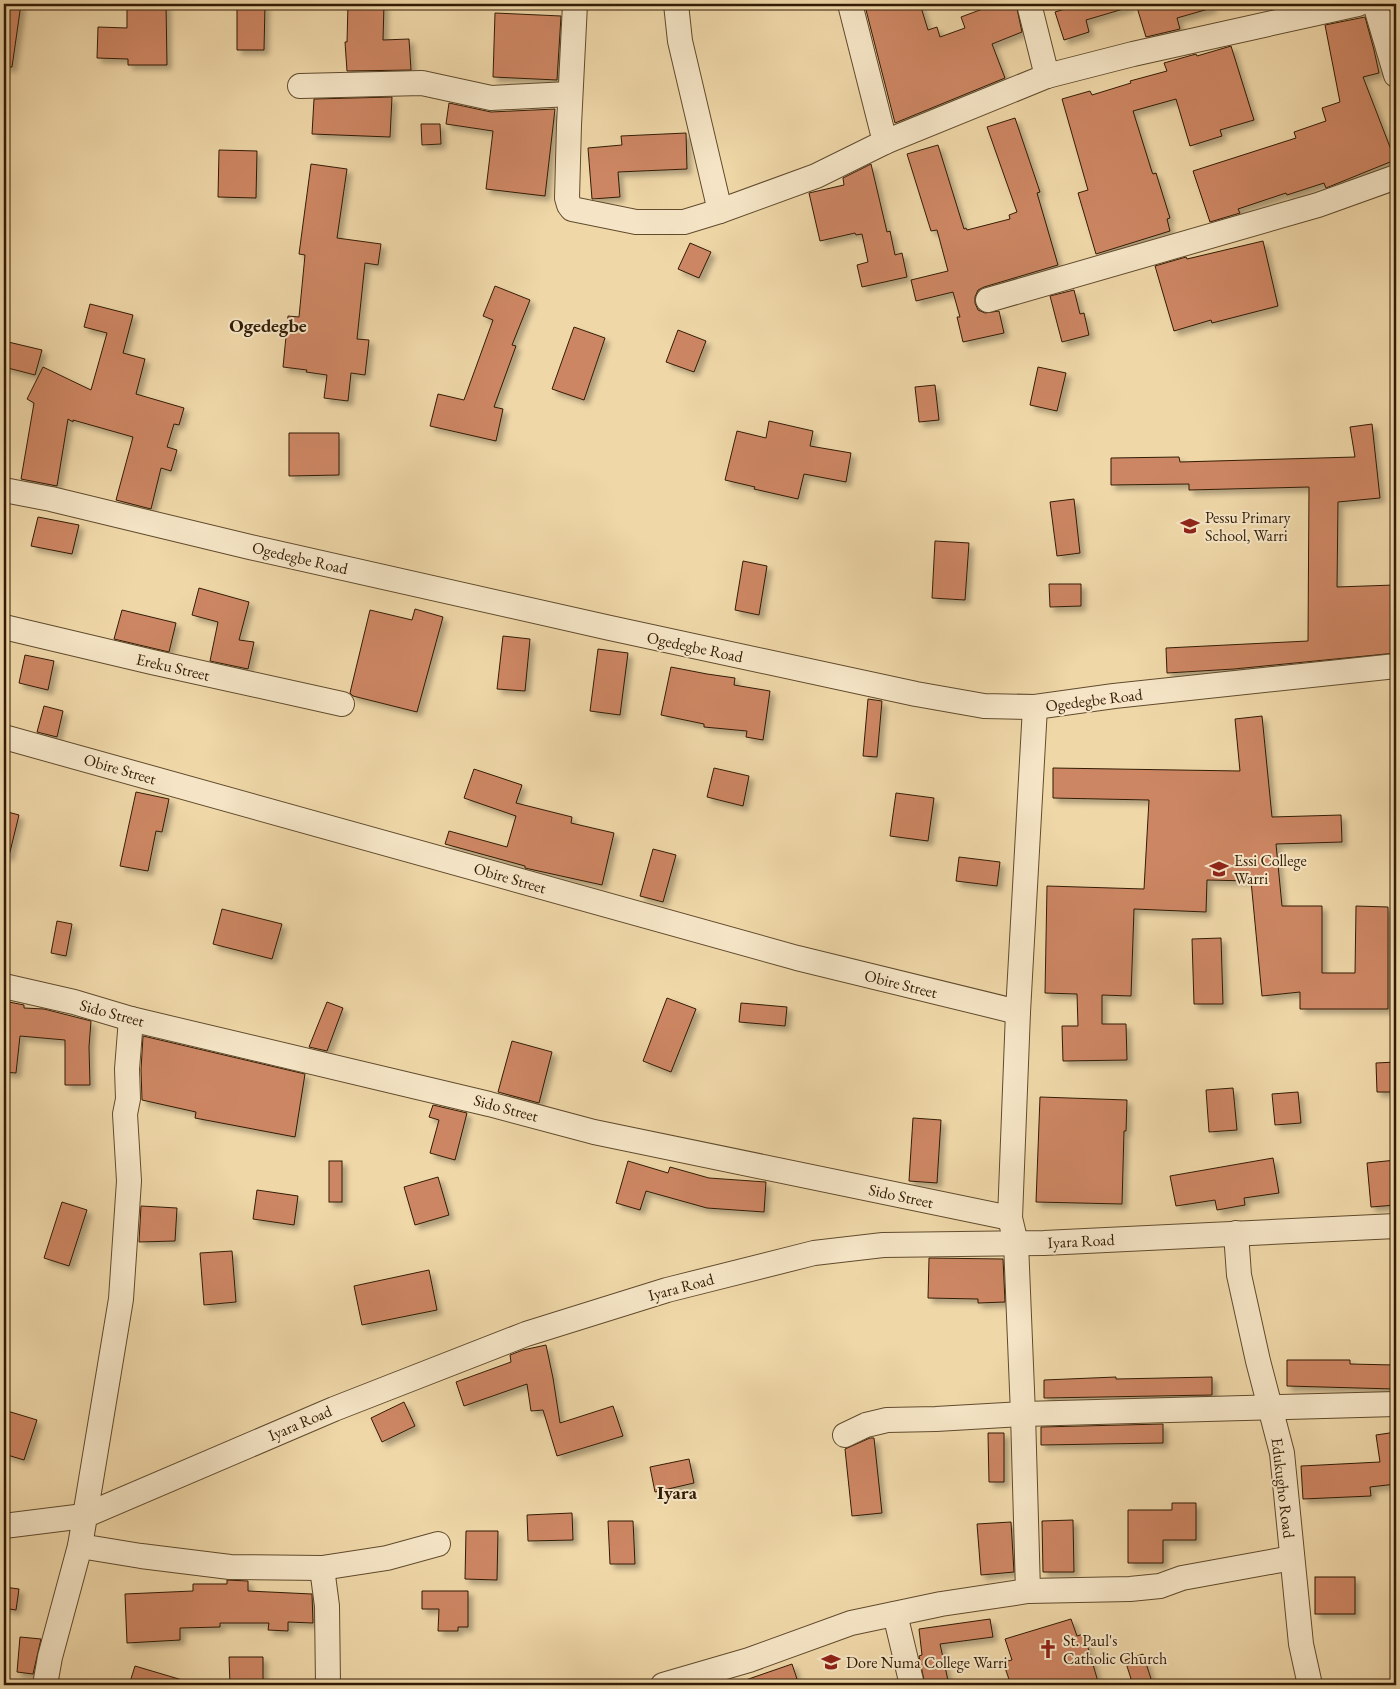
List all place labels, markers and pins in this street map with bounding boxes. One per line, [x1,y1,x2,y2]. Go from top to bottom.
place label: Pessu Primary School, Warri [1205,507,1292,546]
school or university icon: Pessu Primary School, Warri [1179,515,1201,537]
place label: Essi College Warri [1234,850,1307,889]
school or university icon: Essi College Warri [1208,858,1230,880]
place label: St. Paul's Catholic Church [1063,1630,1167,1669]
church icon: St. Paul's Catholic Church [1037,1638,1059,1660]
school or university icon: Dore Numa College Warri [820,1651,842,1673]
place label: Dore Numa College Warri [846,1652,1007,1673]

